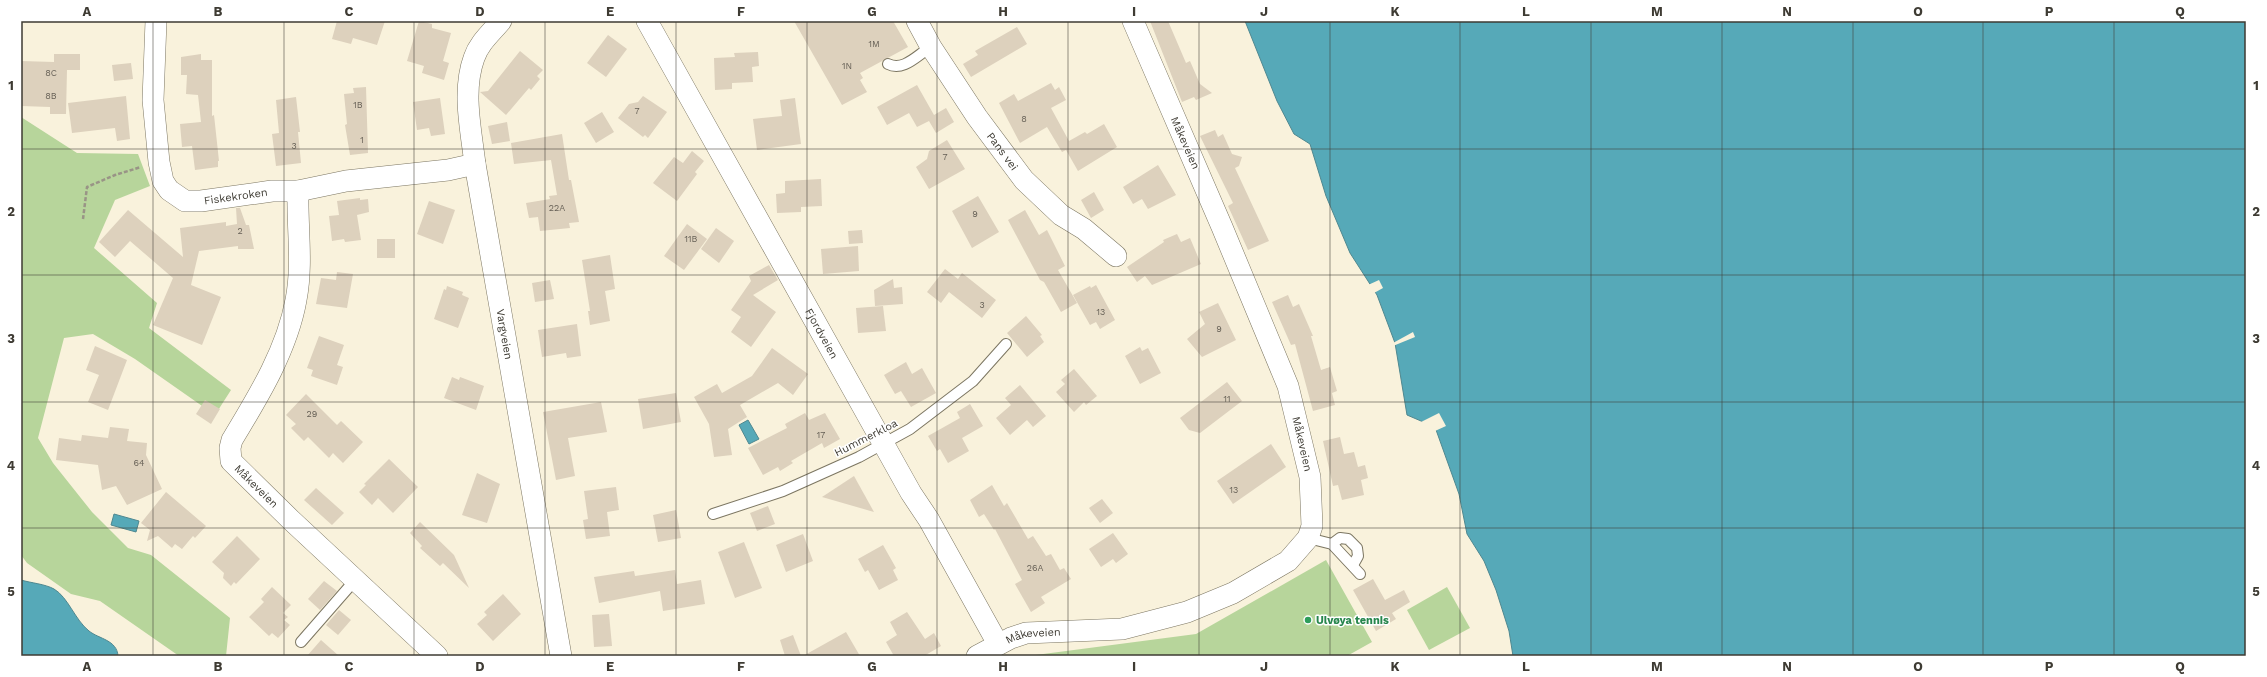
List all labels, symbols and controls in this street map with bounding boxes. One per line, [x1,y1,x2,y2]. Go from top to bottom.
text: A [83,4,92,19]
text: B [214,4,223,19]
text: C [345,4,354,19]
text: D [475,4,485,19]
text: E [606,4,614,19]
text: F [737,4,745,19]
text: G [867,4,877,19]
text: H [998,4,1008,19]
text: I [1132,4,1136,19]
text: J [1260,4,1268,19]
text: K [1390,4,1400,19]
text: L [1522,4,1530,19]
text: M [1651,4,1663,19]
text: N [1782,4,1792,19]
text: O [1913,4,1923,19]
text: P [2045,4,2054,19]
text: Q [2175,4,2185,19]
house number: 1M [868,39,880,49]
house number: 1N [842,61,852,71]
house number: 8C [45,68,57,78]
text: 1 [8,78,14,93]
text: 1 [2253,78,2259,93]
house number: 8B [45,91,57,101]
house number: 1B [353,100,363,110]
house number: 7 [634,106,640,116]
house number: 8 [1021,114,1027,124]
street label: Måkeveien [1168,115,1202,171]
street label: Pans vei [984,130,1021,173]
house number: 1 [360,135,364,145]
house number: 3 [291,141,297,151]
house number: 7 [942,152,948,162]
street label: Fiskekroken [203,185,268,207]
house number: 22A [549,203,565,213]
text: 2 [7,204,15,219]
text: 2 [2252,204,2260,219]
house number: 9 [972,209,978,219]
house number: 2 [237,226,243,236]
house number: 11B [685,234,698,244]
house number: 3 [979,300,985,310]
street label: Fjordveien [802,306,841,361]
house number: 13 [1097,307,1105,317]
street label: Vargveien [494,308,516,360]
house number: 9 [1216,324,1222,334]
text: 3 [7,331,15,346]
text: 3 [2252,331,2260,346]
house number: 11 [1223,394,1231,404]
house number: 29 [307,409,317,419]
street label: Måkeveien [1289,415,1315,473]
street label: Hummerkloa [832,417,900,459]
house number: 17 [817,430,825,440]
text: 4 [7,458,16,473]
house number: 64 [134,458,145,468]
text: 4 [2252,458,2261,473]
street label: Måkeveien [232,462,281,510]
house number: 13 [1230,485,1238,495]
house number: 26A [1027,563,1043,573]
text: 5 [7,584,15,599]
text: 5 [2252,584,2260,599]
place label: Ulvøya tennis [1316,614,1389,627]
marker: Ulvøya tennis [1303,615,1313,625]
street label: Måkeveien [1003,625,1061,646]
text: A [83,659,92,674]
text: B [214,659,223,674]
text: C [345,659,354,674]
text: D [475,659,485,674]
text: E [606,659,614,674]
text: F [737,659,745,674]
text: G [867,659,877,674]
text: H [998,659,1008,674]
text: I [1132,659,1136,674]
text: J [1260,659,1268,674]
text: K [1390,659,1400,674]
text: L [1522,659,1530,674]
text: M [1651,659,1663,674]
text: N [1782,659,1792,674]
text: O [1913,659,1923,674]
text: P [2045,659,2054,674]
text: Q [2175,659,2185,674]

